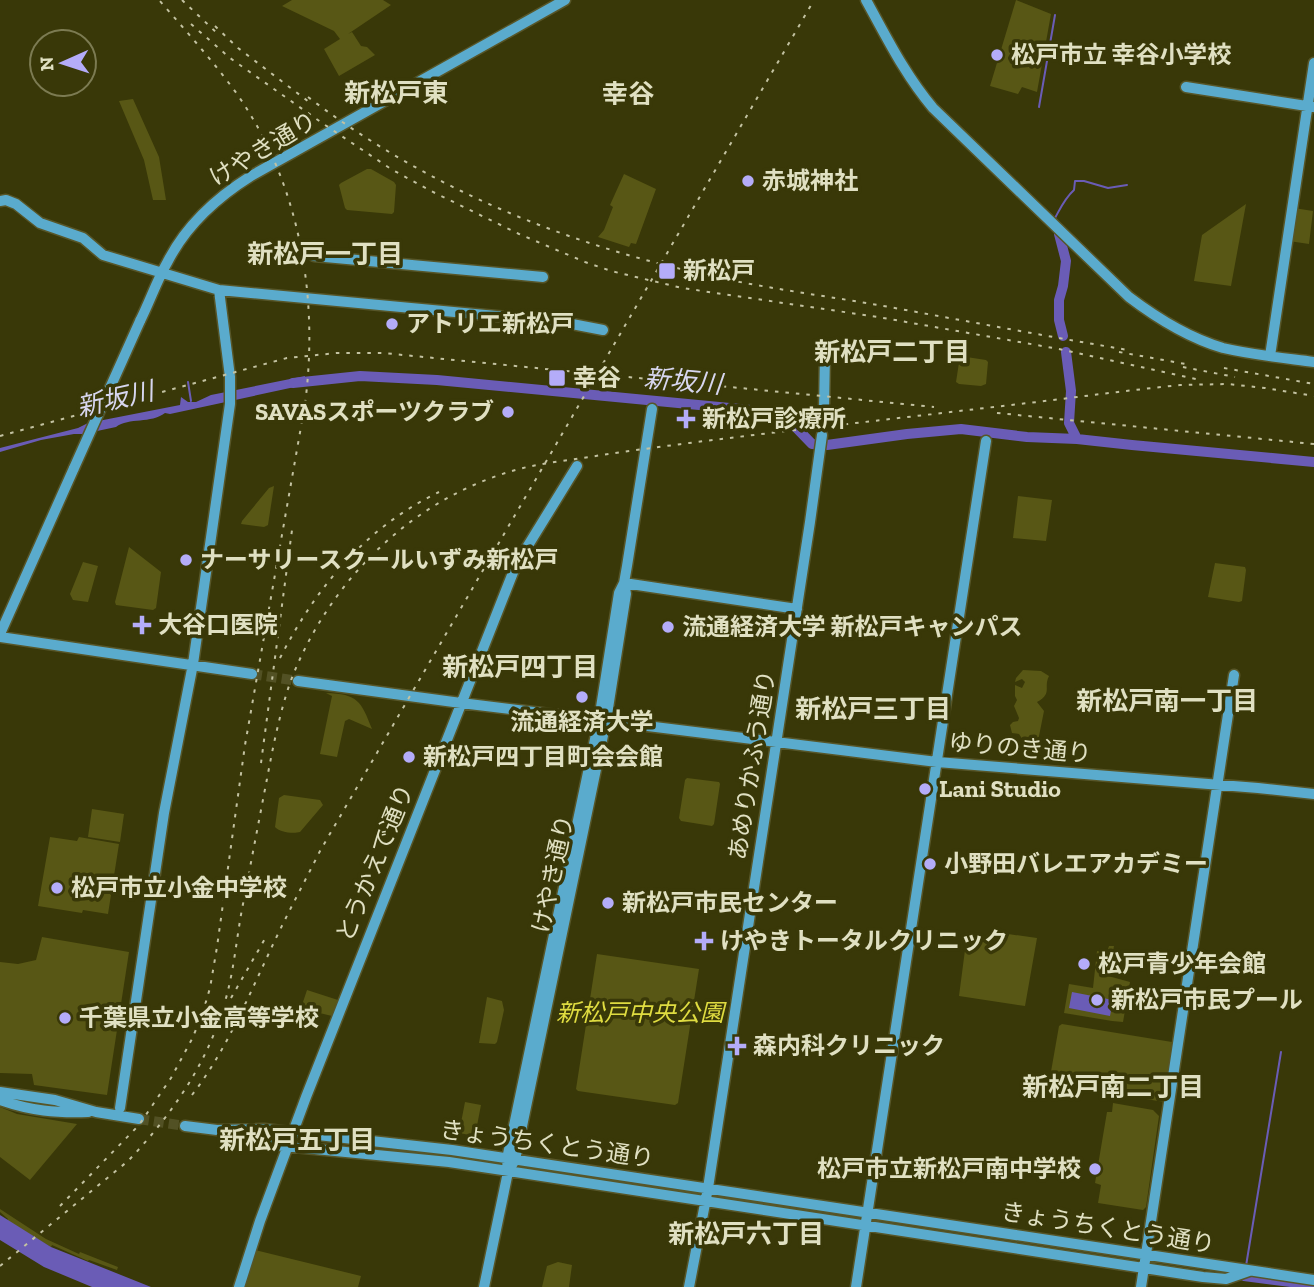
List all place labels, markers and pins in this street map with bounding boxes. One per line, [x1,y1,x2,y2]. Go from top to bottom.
place label: 松戸市立 幸谷小学校 [1011,40,1232,69]
marker: 松戸市立 幸谷小学校 [989,47,1005,63]
place label: 赤城神社 [762,166,858,195]
marker: 赤城神社 [740,173,756,189]
place label: 新松戸 [683,256,755,285]
marker: 新松戸 [657,261,677,281]
place label: アトリエ新松戸 [406,309,574,338]
marker: アトリエ新松戸 [384,316,400,332]
place label: 幸谷 [573,363,621,392]
marker: 幸谷 [547,368,567,388]
place label: SAVASスポーツクラブ [255,397,494,426]
marker: SAVASスポーツクラブ [500,404,516,420]
place label: 新松戸診療所 [702,404,846,433]
marker: 新松戸診療所 [676,409,696,429]
place label: ナーサリースクールいずみ新松戸 [200,545,558,574]
marker: ナーサリースクールいずみ新松戸 [178,552,194,568]
place label: 大谷口医院 [158,610,278,639]
place label: 流通経済大学 新松戸キャンパス [682,612,1023,641]
marker: 大谷口医院 [132,615,152,635]
marker: 流通経済大学 新松戸キャンパス [660,619,676,635]
marker: 流通経済大学 [574,689,590,705]
place label: 流通経済大学 [510,707,654,736]
place label: 新松戸四丁目町会会館 [423,742,663,771]
marker: 新松戸四丁目町会会館 [401,749,417,765]
place label: Lani Studio [939,774,1061,803]
marker: Lani Studio [917,781,933,797]
place label: 小野田バレエアカデミー [944,849,1208,878]
marker: 小野田バレエアカデミー [922,856,938,872]
place label: 松戸市立小金中学校 [71,873,287,902]
marker: 松戸市立小金中学校 [49,880,65,896]
place label: 新松戸市民センター [622,888,838,917]
marker: 新松戸市民センター [600,895,616,911]
place label: けやきトータルクリニック [720,926,1008,955]
marker: けやきトータルクリニック [694,931,714,951]
place label: 松戸青少年会館 [1098,949,1266,978]
marker: 松戸青少年会館 [1076,956,1092,972]
place label: 新松戸市民プール [1111,985,1303,1014]
marker: 新松戸市民プール [1089,992,1105,1008]
place label: 千葉県立小金高等学校 [79,1003,319,1032]
marker: 千葉県立小金高等学校 [57,1010,73,1026]
place label: 森内科クリニック [753,1031,945,1060]
marker: 森内科クリニック [727,1036,747,1056]
place label: 松戸市立新松戸南中学校 [817,1154,1081,1183]
marker: 松戸市立新松戸南中学校 [1087,1161,1103,1177]

